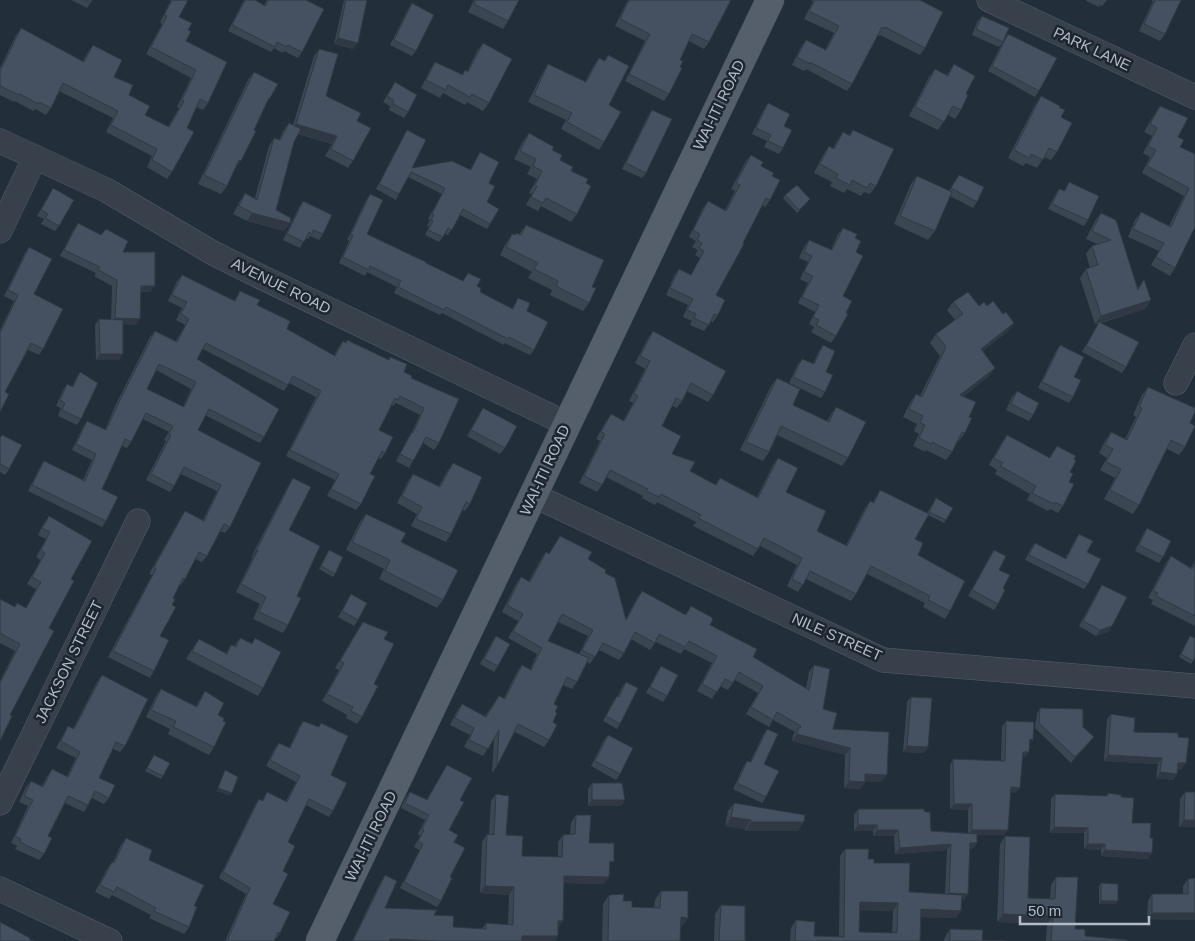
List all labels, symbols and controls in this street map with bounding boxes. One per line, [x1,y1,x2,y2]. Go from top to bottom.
street label: PARK LANE [1051,23,1133,74]
street label: WAI-ITI ROAD [689,57,748,152]
street label: AVENUE ROAD [229,254,334,317]
street label: WAI-ITI ROAD [516,422,573,518]
street label: JACKSON STREET [31,598,106,726]
street label: NILE STREET [790,609,885,664]
street label: WAI-ITI ROAD [341,788,400,883]
scale bar [1020,894,1149,926]
text: 50 m [1028,902,1061,919]

